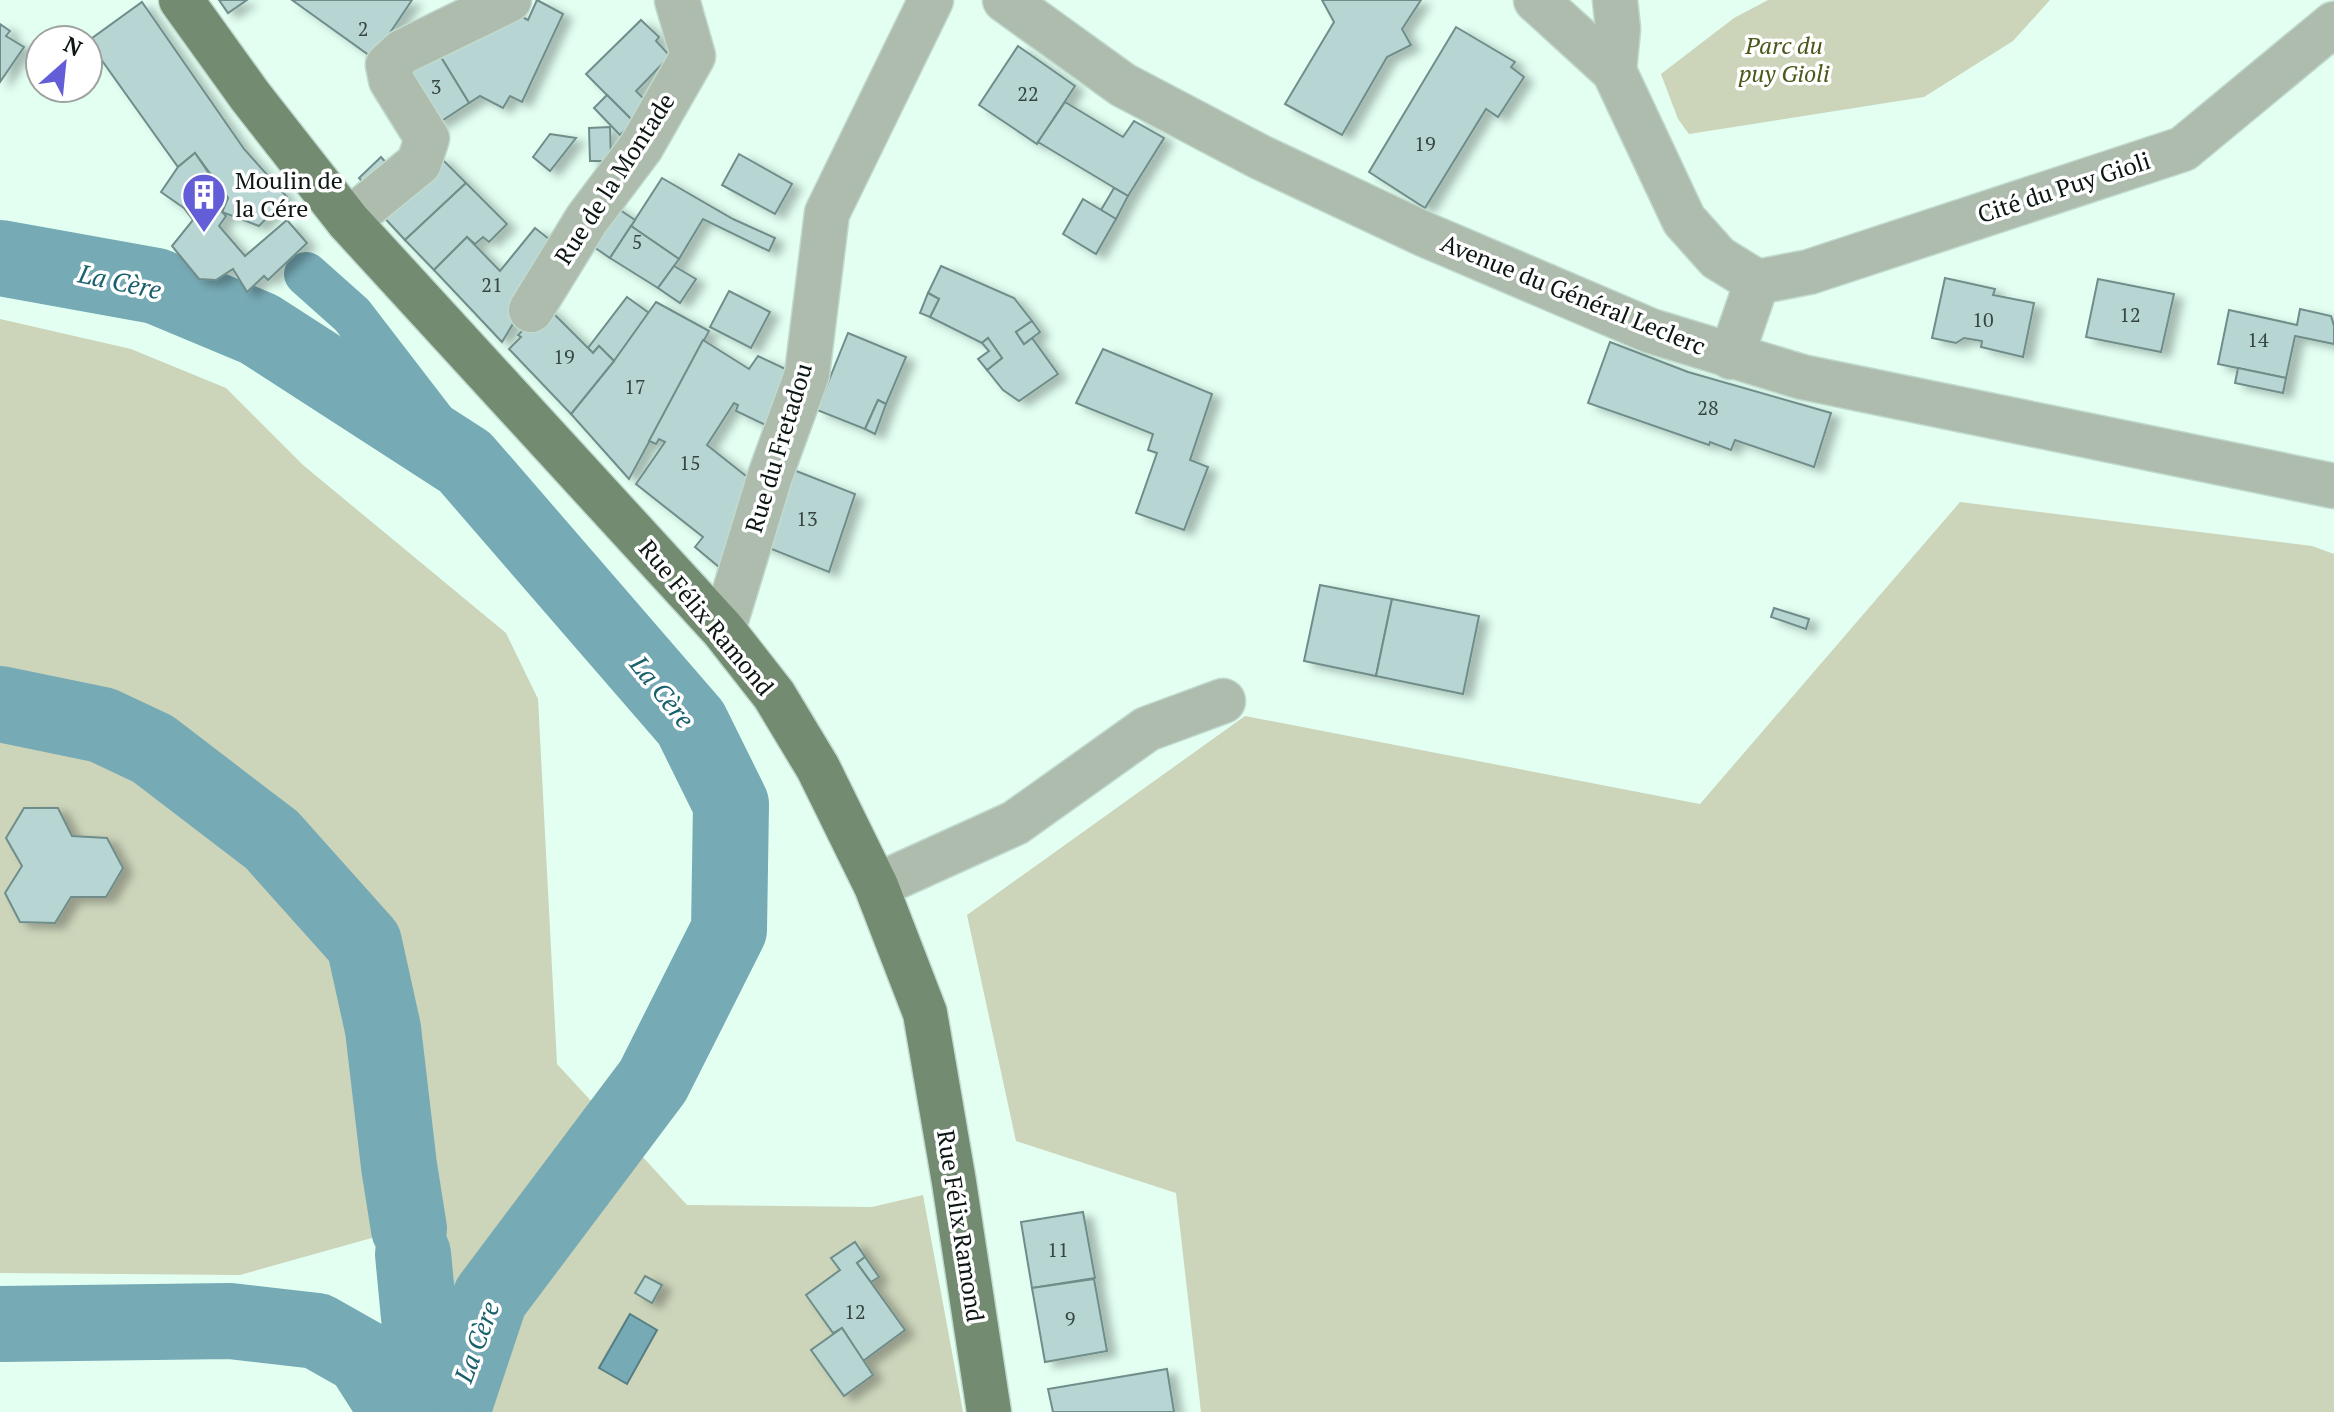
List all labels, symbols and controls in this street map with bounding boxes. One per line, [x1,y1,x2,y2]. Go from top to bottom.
house number: 2 [358,15,368,42]
north arrow [24,24,104,104]
text: N [59,29,88,63]
park label: Parc du puy Gioli [1738,29,1830,89]
house number: 3 [431,73,441,100]
house number: 22 [1017,80,1039,107]
street label: Rue de la Montade [547,87,682,270]
house number: 19 [1414,130,1436,157]
street label: Cité du Puy Gioli [1973,144,2154,230]
place label: Moulin de la Cére [235,164,343,224]
building icon: Moulin de la Cére [180,171,228,234]
street label: Avenue du Général Leclerc [1436,226,1710,362]
house number: 5 [632,228,642,255]
water label: La Cère [75,255,165,306]
house number: 21 [481,271,503,298]
house number: 12 [2119,301,2141,328]
house number: 10 [1972,306,1994,333]
house number: 14 [2247,326,2269,353]
house number: 19 [553,343,575,370]
street label: Rue du Fretadou [737,359,819,536]
house number: 17 [624,373,646,400]
house number: 28 [1697,394,1719,421]
house number: 15 [679,449,701,476]
house number: 13 [796,505,818,532]
street label: Rue Félix Ramond [632,533,781,702]
water label: La Cère [623,647,703,735]
street label: Rue Félix Ramond [930,1128,992,1324]
house number: 11 [1047,1236,1069,1263]
water label: La Cère [445,1296,506,1388]
house number: 12 [844,1298,866,1325]
house number: 9 [1065,1305,1075,1332]

